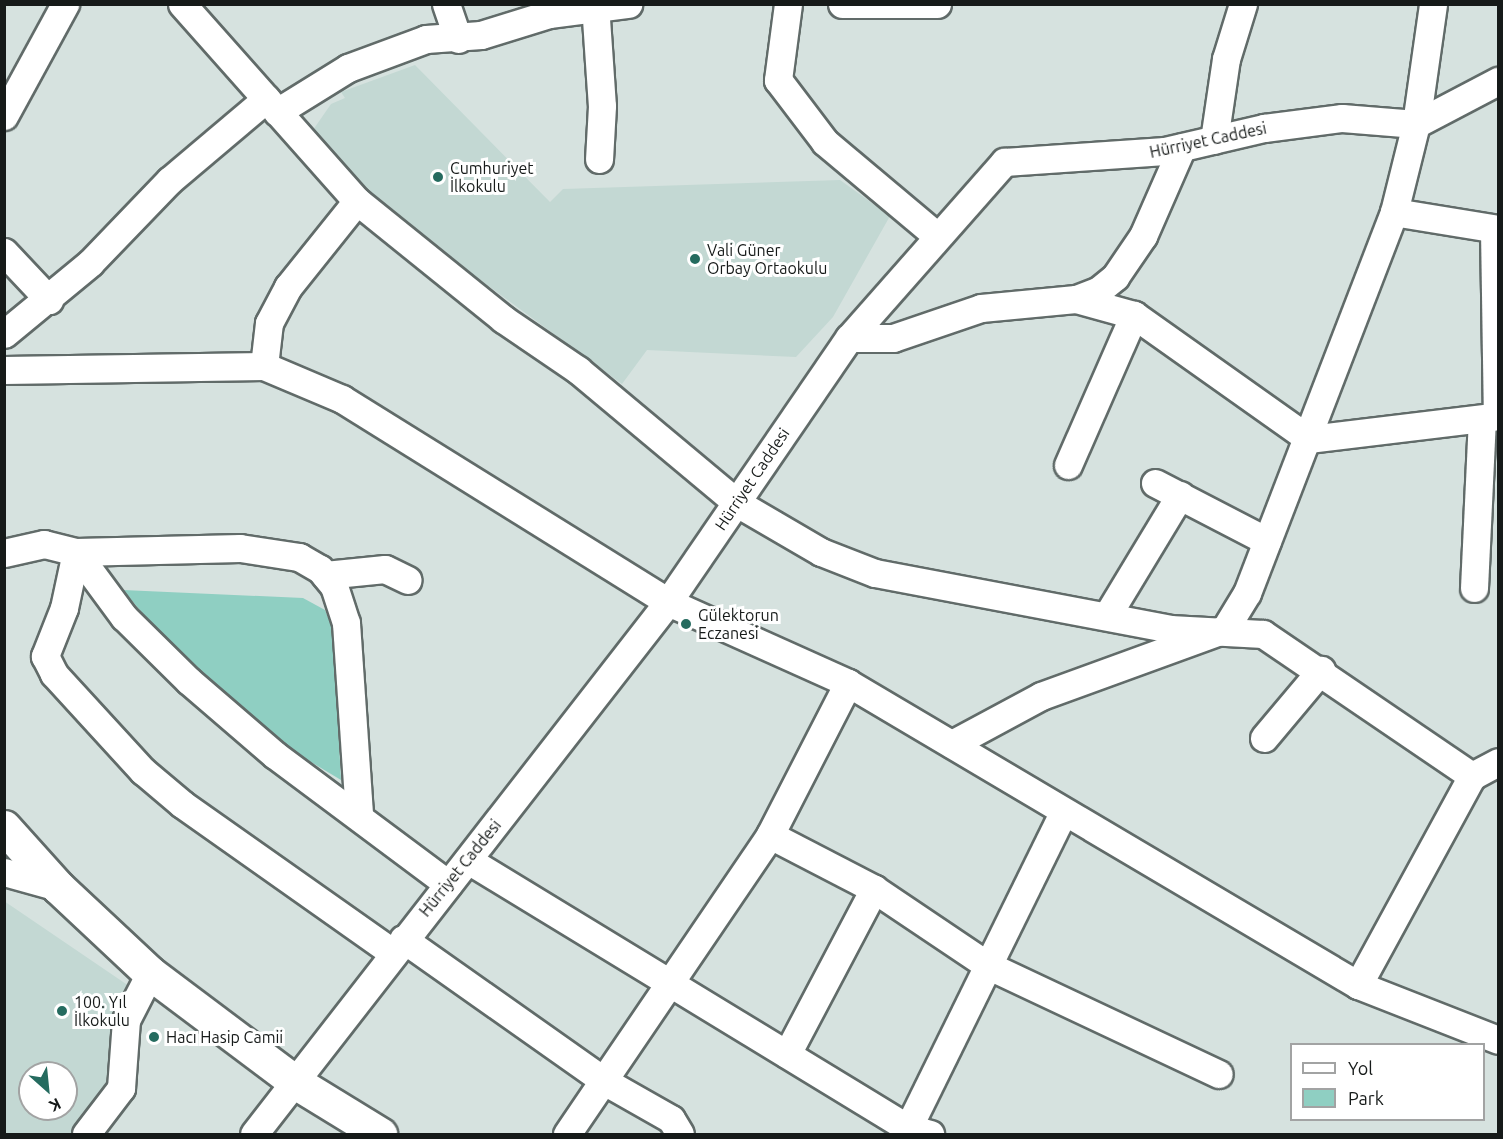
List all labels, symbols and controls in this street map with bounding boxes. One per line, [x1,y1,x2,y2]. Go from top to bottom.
street label: Hürriyet Caddesi [1148,118,1268,162]
place label: Cumhuriyet İlkokulu [450,158,534,196]
marker: Cumhuriyet İlkokulu [431,170,445,184]
place label: Vali Güner Orbay Ortaokulu [707,240,827,278]
marker: Vali Güner Orbay Ortaokulu [688,252,702,266]
street label: Hürriyet Caddesi [711,424,793,534]
place label: Gülektorun Eczanesi [698,605,779,643]
marker: Gülektorun Eczanesi [679,617,693,631]
street label: Hürriyet Caddesi [415,816,505,920]
place label: 100. Yıl İlkokulu [74,992,130,1030]
marker: 100. Yıl İlkokulu [55,1004,69,1018]
place label: Hacı Hasip Camii [166,1027,283,1047]
marker: Hacı Hasip Camii [147,1030,161,1044]
legend [1290,1043,1485,1121]
text: Yol [1348,1058,1373,1078]
north arrow [18,1061,78,1121]
text: Park [1348,1088,1384,1108]
text: K [46,1095,64,1116]

